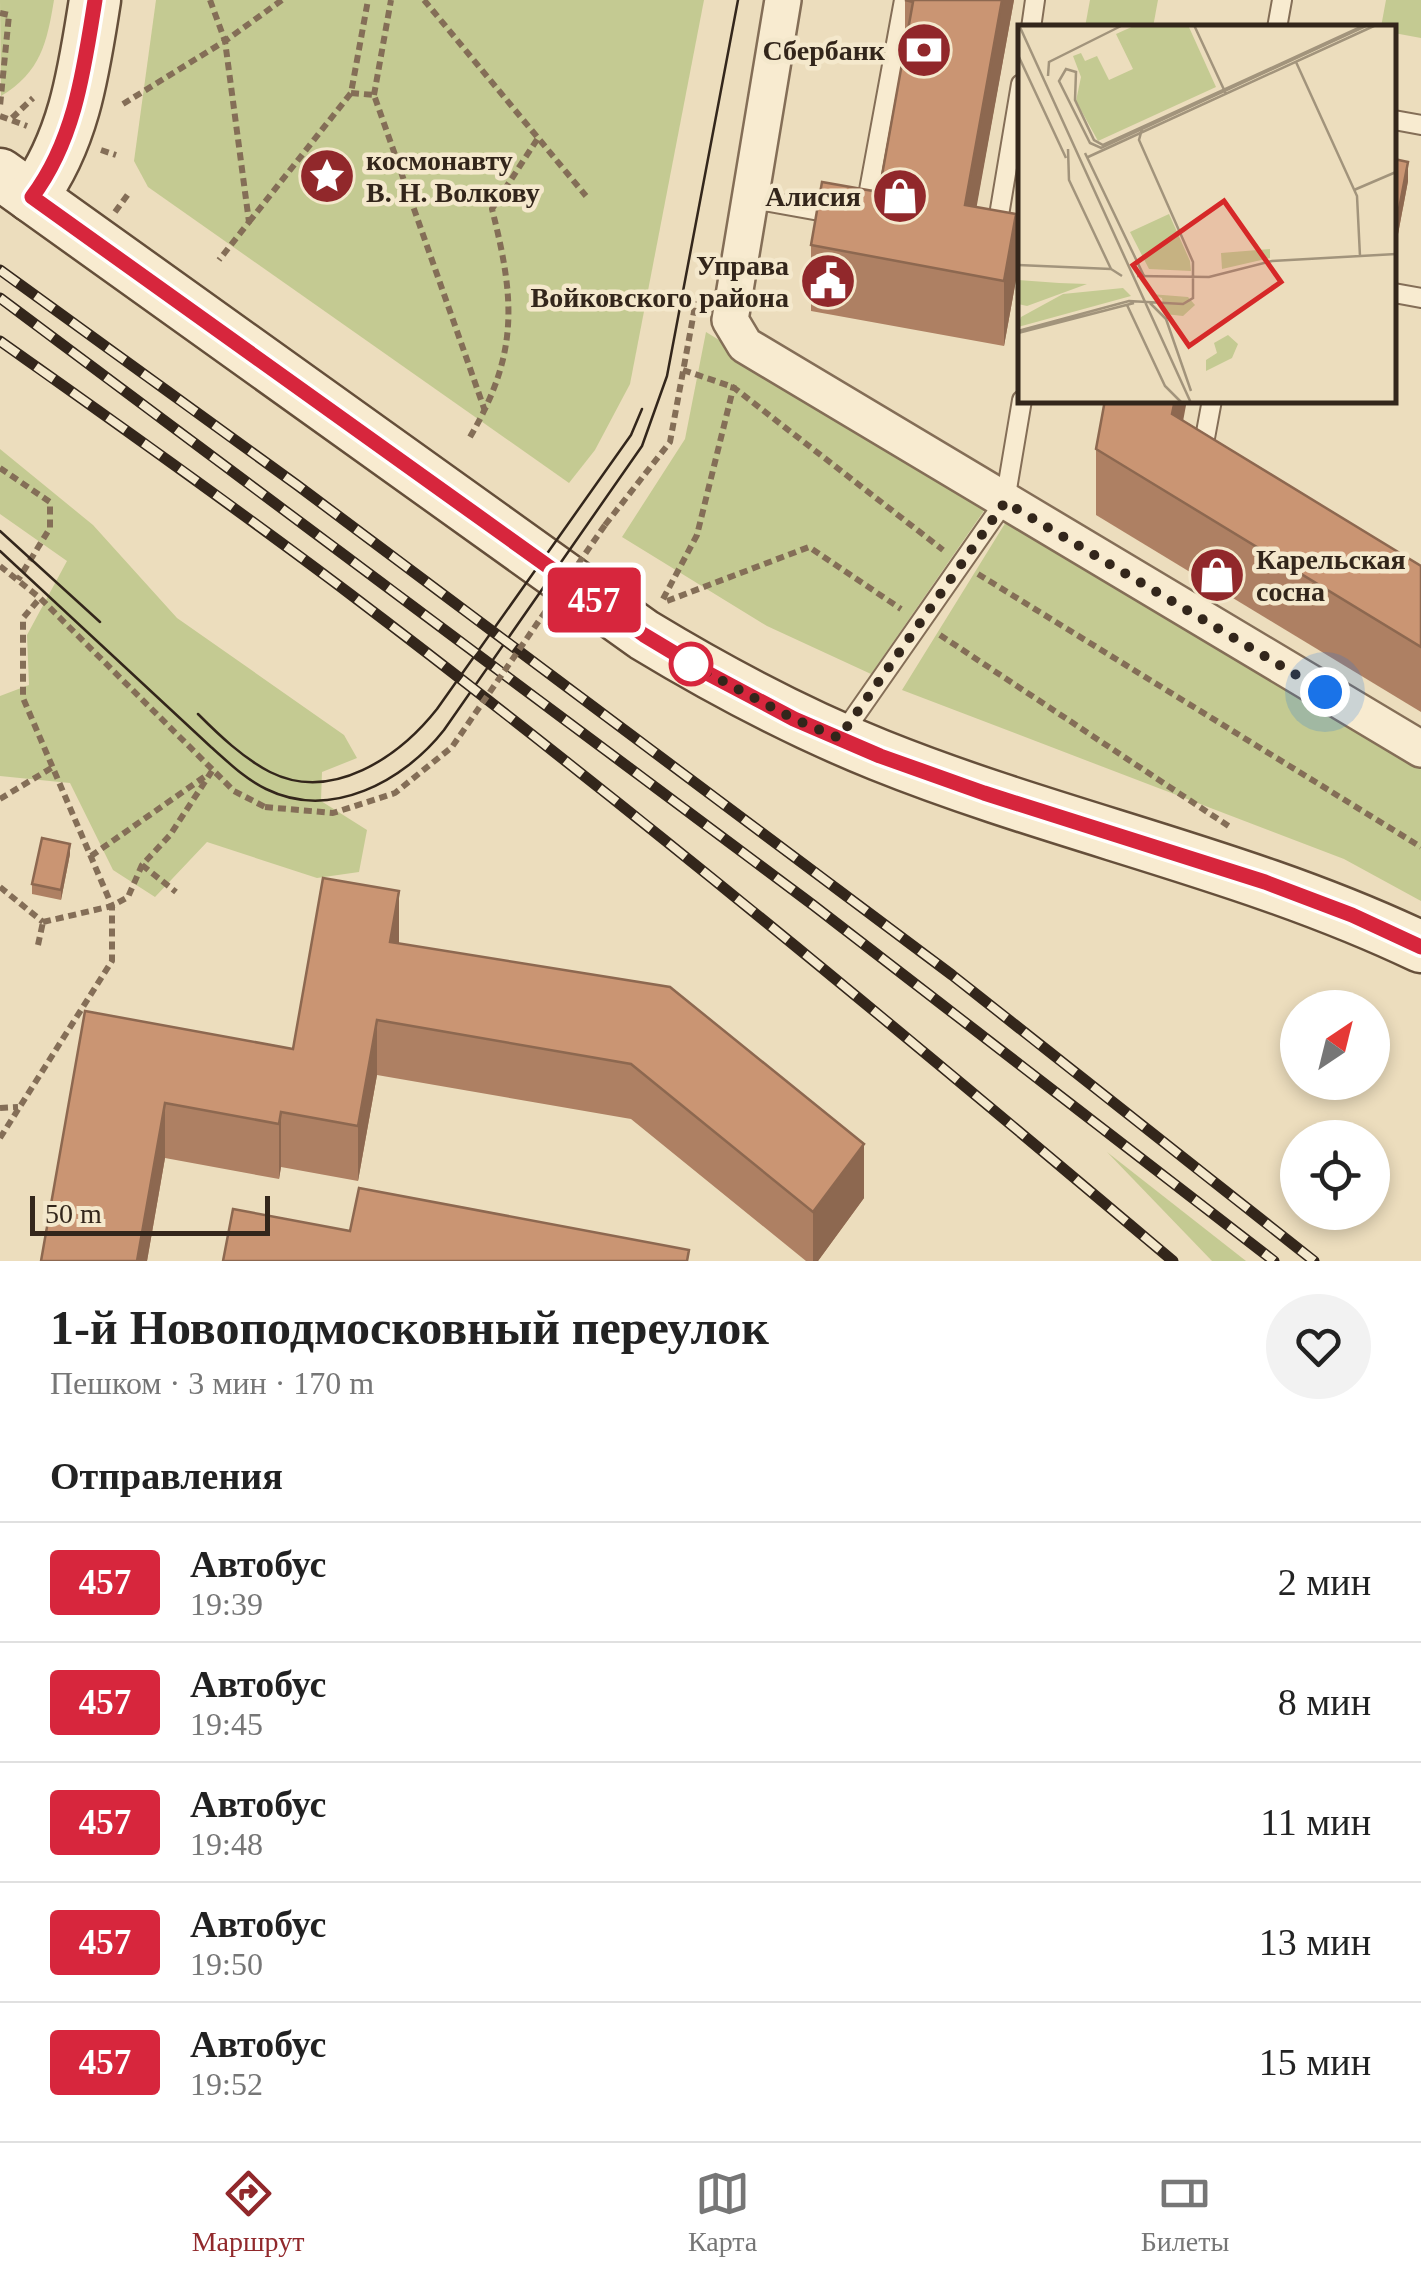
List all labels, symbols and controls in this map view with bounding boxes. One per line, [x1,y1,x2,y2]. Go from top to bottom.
bank icon: Сбербанк [894,20,954,80]
inset map [1018,25,1396,402]
place label: Сбербанк [763,35,886,66]
place label: космонавту В. Н. Волкову [366,145,540,208]
place icon: космонавту В. Н. Волкову [297,146,357,206]
shop icon: Алисия [870,166,930,226]
place label: Алисия [765,181,861,212]
place label: Управа Войковского района [531,250,789,313]
public building icon: Управа Войковского района [798,251,858,311]
place label: Карельская сосна [1256,544,1406,607]
shop icon: Карельская сосна [1187,545,1247,605]
line badge: 457 [536,568,652,632]
text: 457 [568,581,620,620]
unlabelled marker [670,643,712,685]
your location [1300,667,1350,717]
north arrow [1280,990,1390,1100]
map controls [1280,990,1390,1230]
button: locate [1280,1120,1390,1230]
scale bar [30,1191,270,1236]
text: 50 m [45,1198,102,1229]
button: heart [1266,1294,1371,1399]
text: 1-й Новоподмосковный переулок [50,1301,769,1354]
text: Пешком · 3 мин · 170 m [50,1365,374,1401]
text: Отправления [50,1455,283,1497]
text: Автобус [190,1543,326,1585]
text: 2 мин [1278,1561,1371,1603]
text: 457 [79,1563,131,1602]
text: 19:39 [190,1586,263,1622]
text: Автобус [190,1663,326,1705]
text: 8 мин [1278,1681,1371,1723]
text: 457 [79,1683,131,1722]
text: 19:45 [190,1706,263,1742]
text: Автобус [190,1783,326,1825]
text: 11 мин [1260,1801,1371,1843]
text: 457 [79,1803,131,1842]
text: 19:48 [190,1826,263,1862]
text: Автобус [190,1903,326,1945]
text: 13 мин [1259,1921,1371,1963]
text: 457 [79,1923,131,1962]
text: 19:50 [190,1946,263,1982]
text: Автобус [190,2023,326,2065]
text: 15 мин [1259,2041,1371,2083]
text: 457 [79,2043,131,2082]
text: 19:52 [190,2066,263,2102]
tab: Маршрут [192,2166,304,2258]
tab: Карта [688,2166,757,2258]
tab: Билеты [1141,2166,1229,2258]

